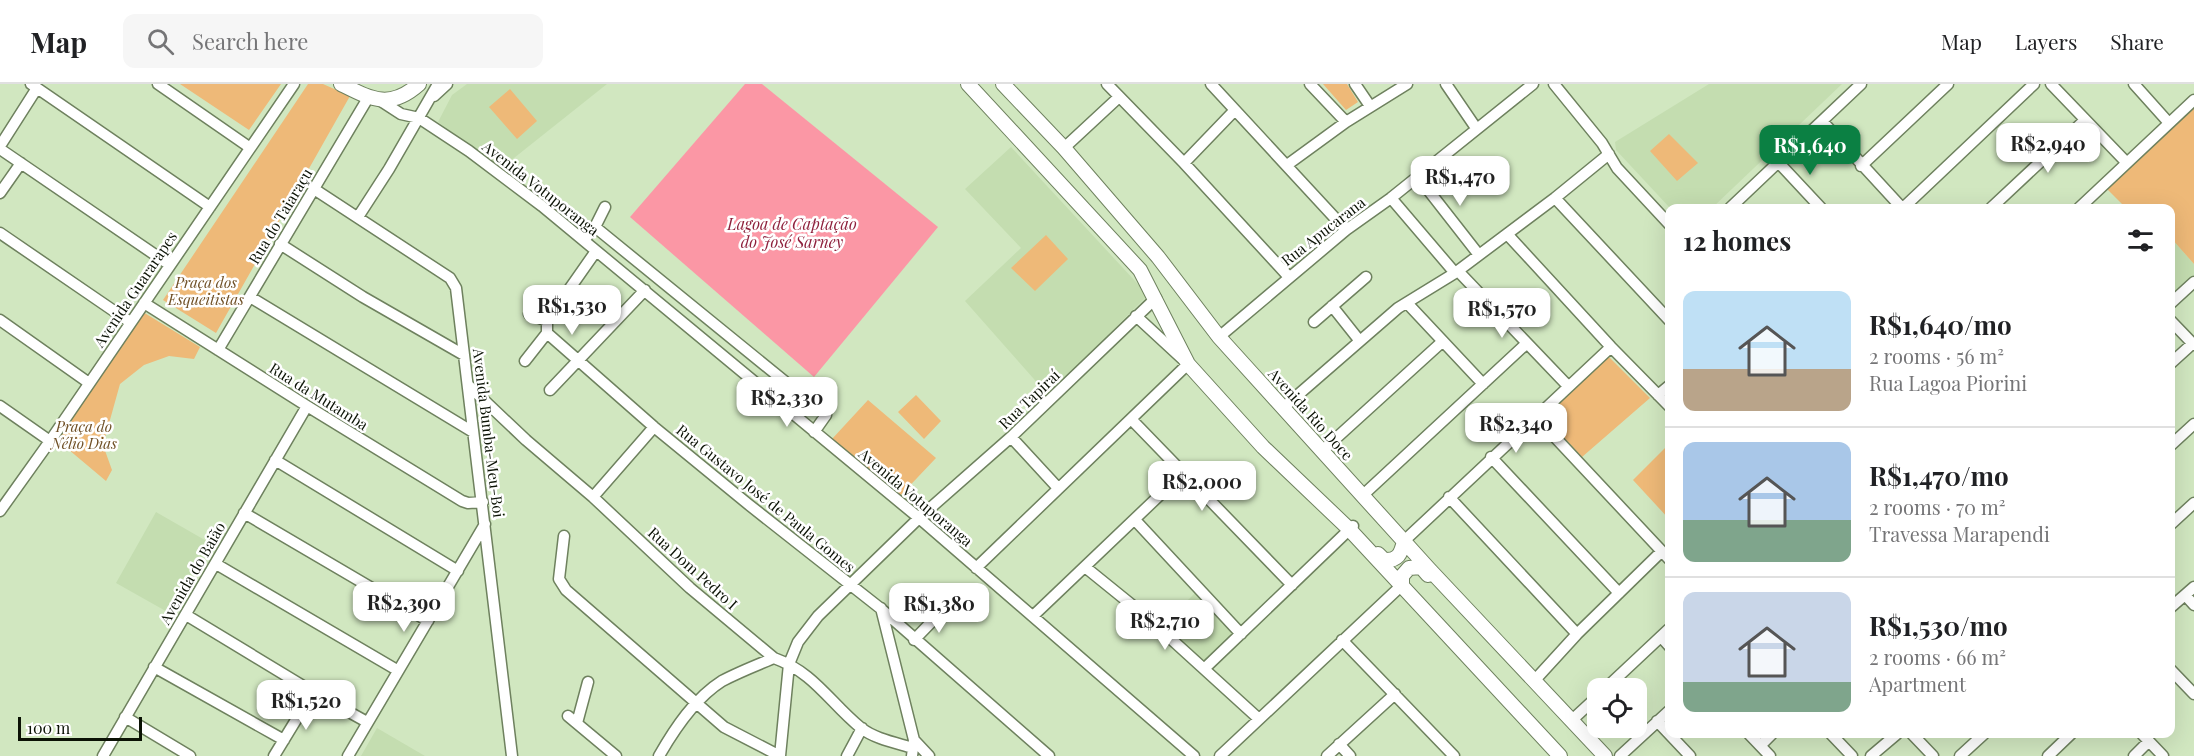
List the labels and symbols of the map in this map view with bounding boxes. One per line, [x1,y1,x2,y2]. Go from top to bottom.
pin: R$2,940 [1993,123,2103,174]
pin: R$1,640 [1755,125,1865,176]
street label: Avenida Votuporanga [478,136,604,240]
pin: R$1,470 [1405,156,1515,207]
street label: Rua do Taiaraçu [244,164,317,268]
street label: Rua Apucarana [1277,192,1369,270]
water label: Lagoa de Captação do José Sarney [726,213,857,252]
street label: Avenida Guararapes [88,227,181,352]
park label: Praça dos Esqueitistas [167,272,244,309]
pin: R$1,530 [517,285,627,336]
pin: R$1,570 [1447,288,1557,339]
street label: Avenida Bumba-Meu-Boi [469,346,509,519]
street label: Rua da Mutamba [266,358,373,435]
street label: Avenida Rio Doce [1264,363,1358,464]
street label: Rua Tapiraí [994,365,1064,433]
pin: R$2,330 [732,377,842,428]
pin: R$2,340 [1461,403,1571,454]
park label: Praça do Nélio Dias [49,416,117,453]
street label: Rua Gustavo José de Paula Gomes [672,420,860,576]
street label: Avenida Votuporanga [854,443,978,551]
pin: R$2,000 [1147,461,1257,512]
street label: Avenida do Baião [154,518,229,629]
street label: Rua Dom Pedro I [644,522,742,614]
pin: R$2,390 [349,582,459,633]
pin: R$1,380 [884,583,994,634]
pin: R$2,710 [1110,600,1220,651]
pin: R$1,520 [251,680,361,731]
scale bar [18,714,142,742]

